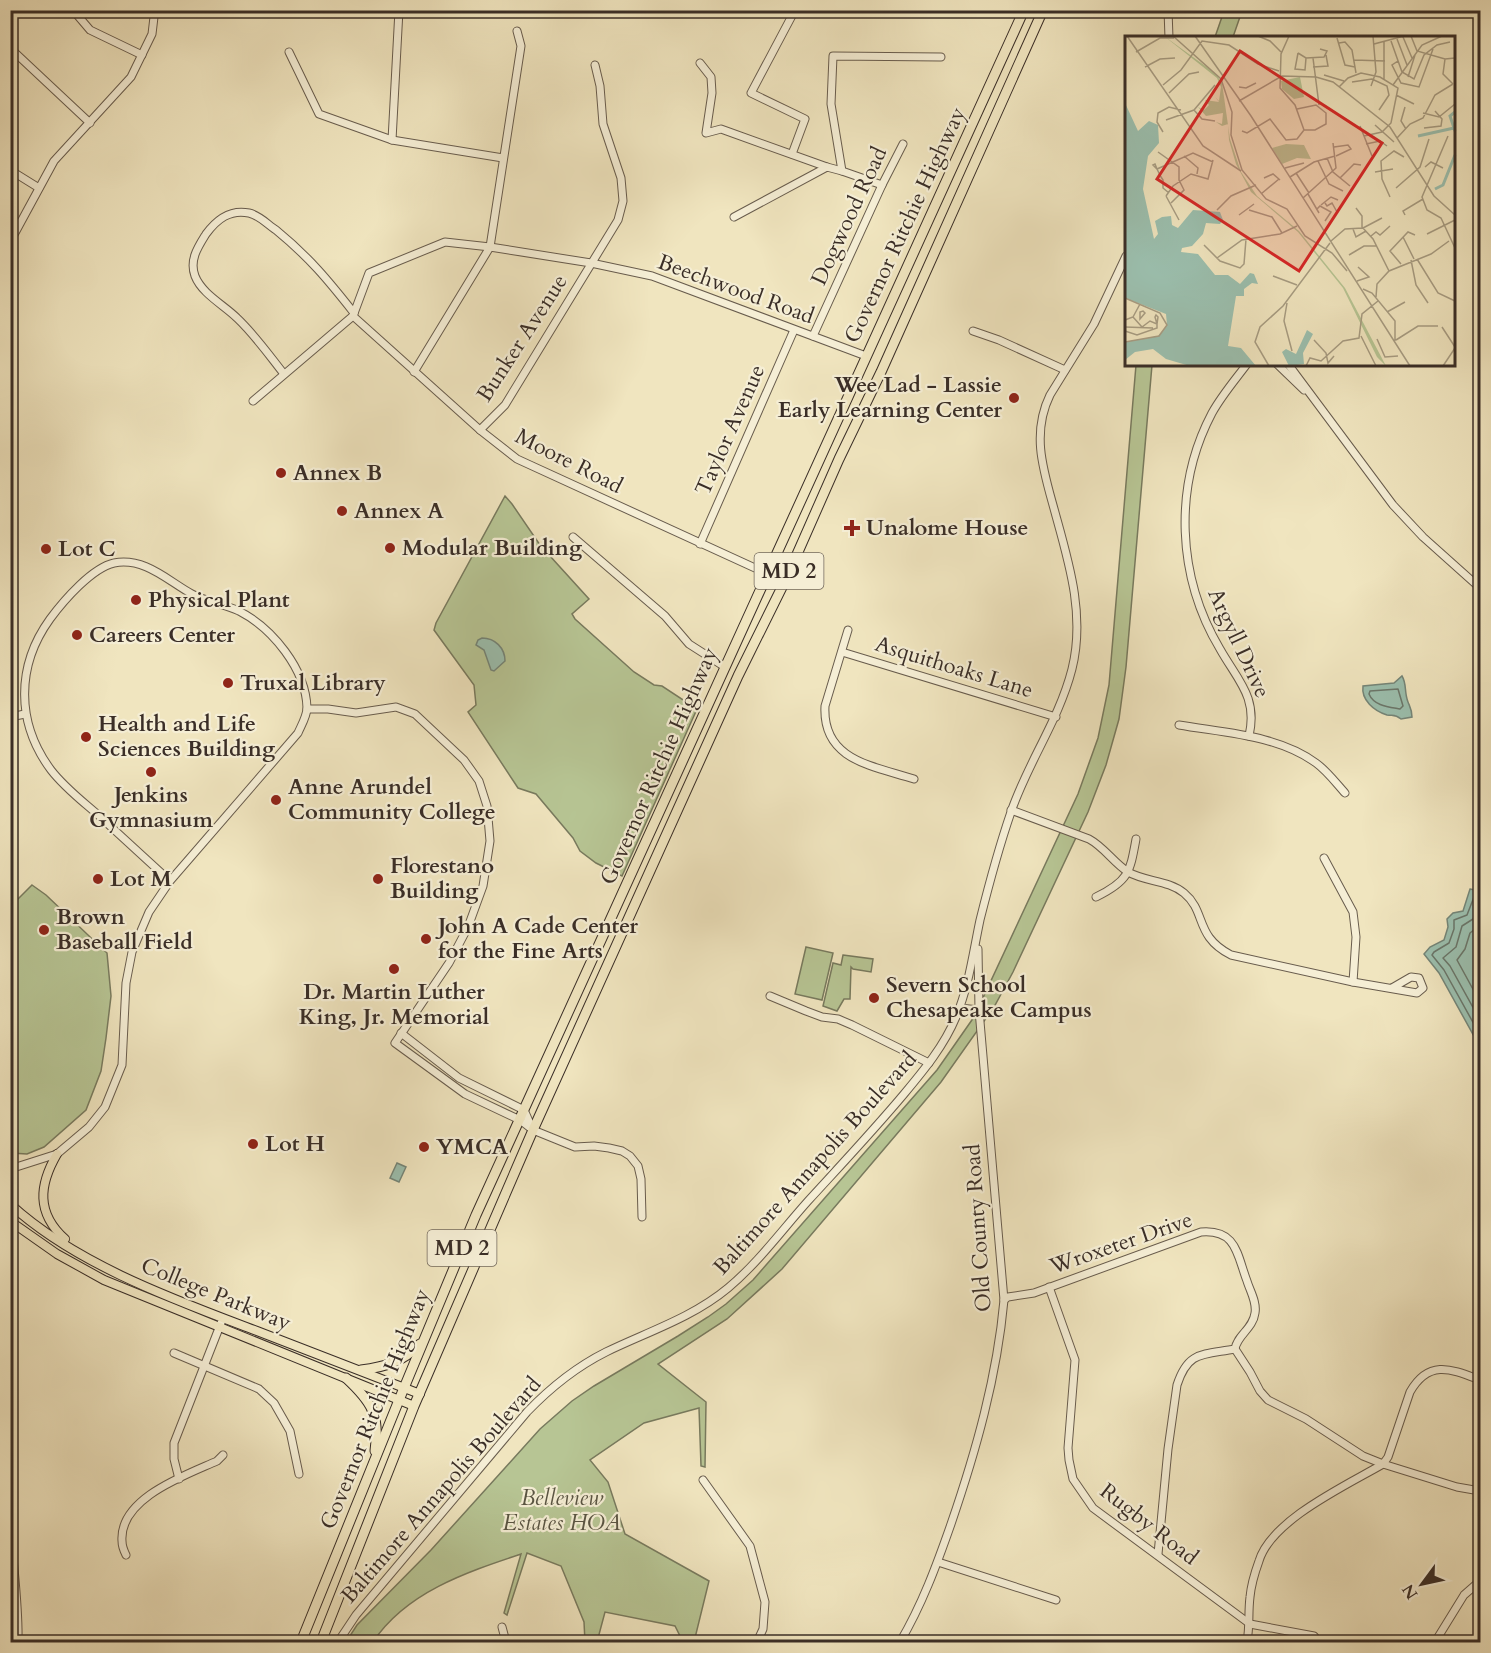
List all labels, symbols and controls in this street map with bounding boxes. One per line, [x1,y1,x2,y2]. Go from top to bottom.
inset map [1125,36,1455,366]
street label: Governor Ritchie Highway [837,102,973,348]
street label: Dogwood Road [804,142,894,290]
street label: Beechwood Road [654,247,819,331]
street label: Bunker Avenue [470,268,574,408]
street label: Taylor Avenue [688,360,772,500]
place label: Wee Lad - Lassie Early Learning Center [778,370,1002,425]
marker: Wee Lad - Lassie Early Learning Center [1007,391,1021,405]
street label: Moore Road [510,421,628,501]
place label: Annex B [293,458,382,488]
marker: Annex B [274,466,288,480]
place label: Annex A [354,496,444,526]
marker: Annex A [335,504,349,518]
place label: Unalome House [866,513,1028,543]
marker: Unalome House [843,519,861,537]
place label: Modular Building [402,533,583,563]
place label: Lot C [58,534,116,564]
marker: Modular Building [383,541,397,555]
marker: Lot C [39,542,53,556]
road number: MD 2 [754,553,824,589]
street label: Argyll Drive [1200,583,1278,703]
place label: Physical Plant [148,585,290,615]
marker: Physical Plant [129,593,143,607]
place label: Careers Center [89,620,235,650]
marker: Careers Center [70,628,84,642]
street label: Asquithoaks Lane [871,629,1037,705]
street label: Governor Ritchie Highway [593,642,725,890]
place label: Truxal Library [240,668,386,698]
marker: Truxal Library [221,676,235,690]
place label: Health and Life Sciences Building [98,709,276,764]
marker: Health and Life Sciences Building [79,730,93,744]
marker: Jenkins Gymnasium [144,765,158,779]
place label: Anne Arundel Community College [288,772,496,827]
place label: Jenkins Gymnasium [89,780,214,835]
marker: Anne Arundel Community College [269,793,283,807]
place label: Florestano Building [390,851,494,906]
place label: Lot M [110,864,172,894]
marker: Lot M [91,872,105,886]
marker: Florestano Building [371,872,385,886]
place label: Brown Baseball Field [56,902,193,957]
place label: John A Cade Center for the Fine Arts [435,911,638,966]
marker: Brown Baseball Field [37,923,51,937]
marker: John A Cade Center for the Fine Arts [419,932,433,946]
marker: Dr. Martin Luther King, Jr. Memorial [387,962,401,976]
place label: Severn School Chesapeake Campus [886,970,1092,1025]
place label: Dr. Martin Luther King, Jr. Memorial [299,977,490,1032]
marker: Severn School Chesapeake Campus [867,991,881,1005]
street label: Baltimore Annapolis Boulevard [706,1045,924,1281]
place label: Lot H [265,1129,325,1159]
place label: YMCA [436,1132,508,1162]
marker: Lot H [246,1137,260,1151]
marker: YMCA [417,1140,431,1154]
street label: Old County Road [957,1143,999,1313]
street label: Wroxeter Drive [1045,1205,1196,1282]
road number: MD 2 [428,1230,496,1266]
street label: College Parkway [137,1250,296,1338]
street label: Governor Ritchie Highway [313,1284,437,1534]
street label: Baltimore Annapolis Boulevard [334,1370,548,1610]
street label: Rugby Road [1094,1476,1205,1572]
park label: Belleview Estates HOA [503,1483,621,1538]
north arrow [1392,1554,1452,1614]
text: N [1397,1580,1423,1603]

